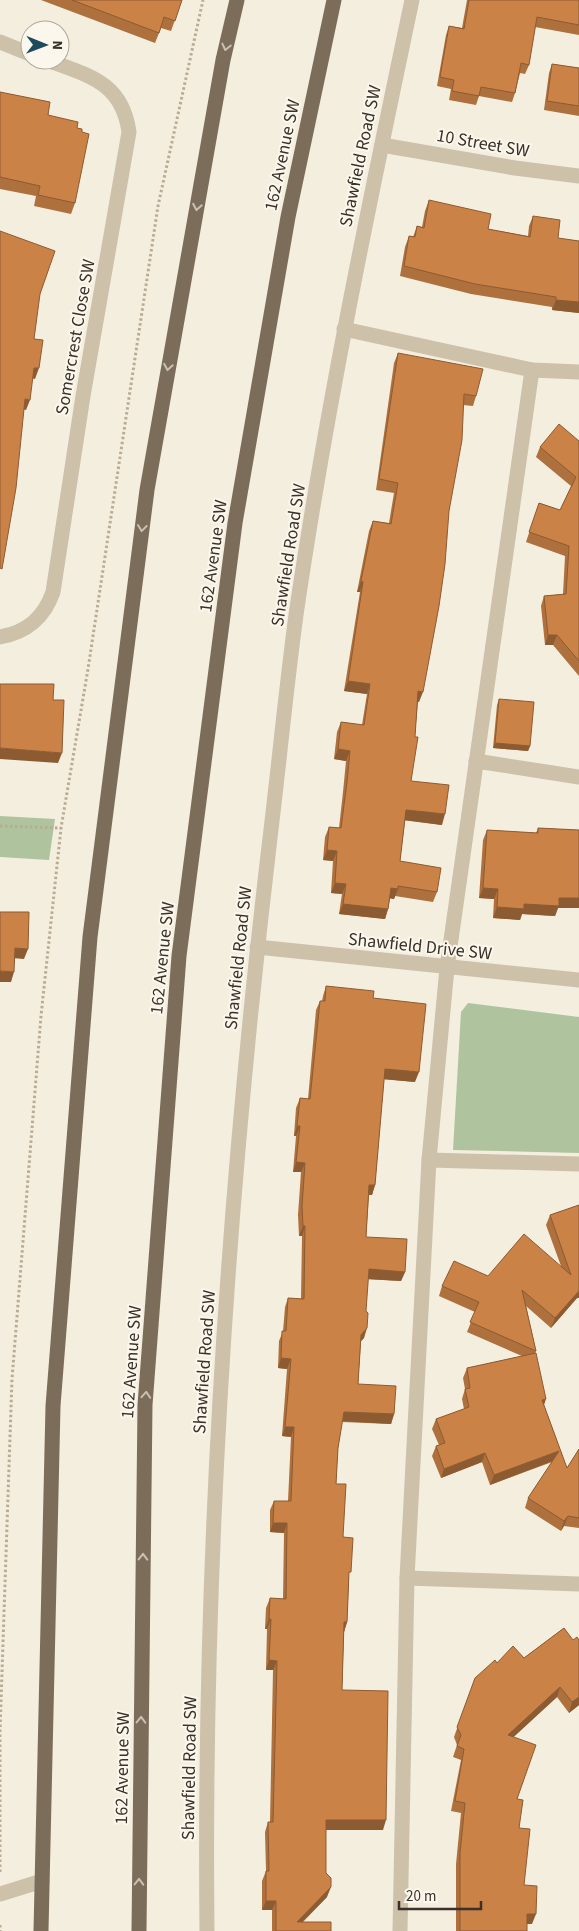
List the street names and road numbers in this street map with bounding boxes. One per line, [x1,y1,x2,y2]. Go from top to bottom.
street label: Shawfield Road SW [333,83,388,229]
street label: 162 Avenue SW [258,97,306,213]
street label: 10 Street SW [434,123,531,164]
street label: Somercrest Close SW [49,257,102,417]
street label: Shawfield Road SW [265,482,312,628]
street label: 162 Avenue SW [193,498,234,614]
street label: Shawfield Road SW [219,885,258,1031]
street label: 162 Avenue SW [144,900,181,1016]
street label: Shawfield Drive SW [347,927,493,966]
street label: Shawfield Road SW [187,1289,222,1435]
street label: 162 Avenue SW [115,1305,148,1419]
street label: Shawfield Road SW [176,1696,203,1840]
street label: 162 Avenue SW [109,1711,136,1825]

